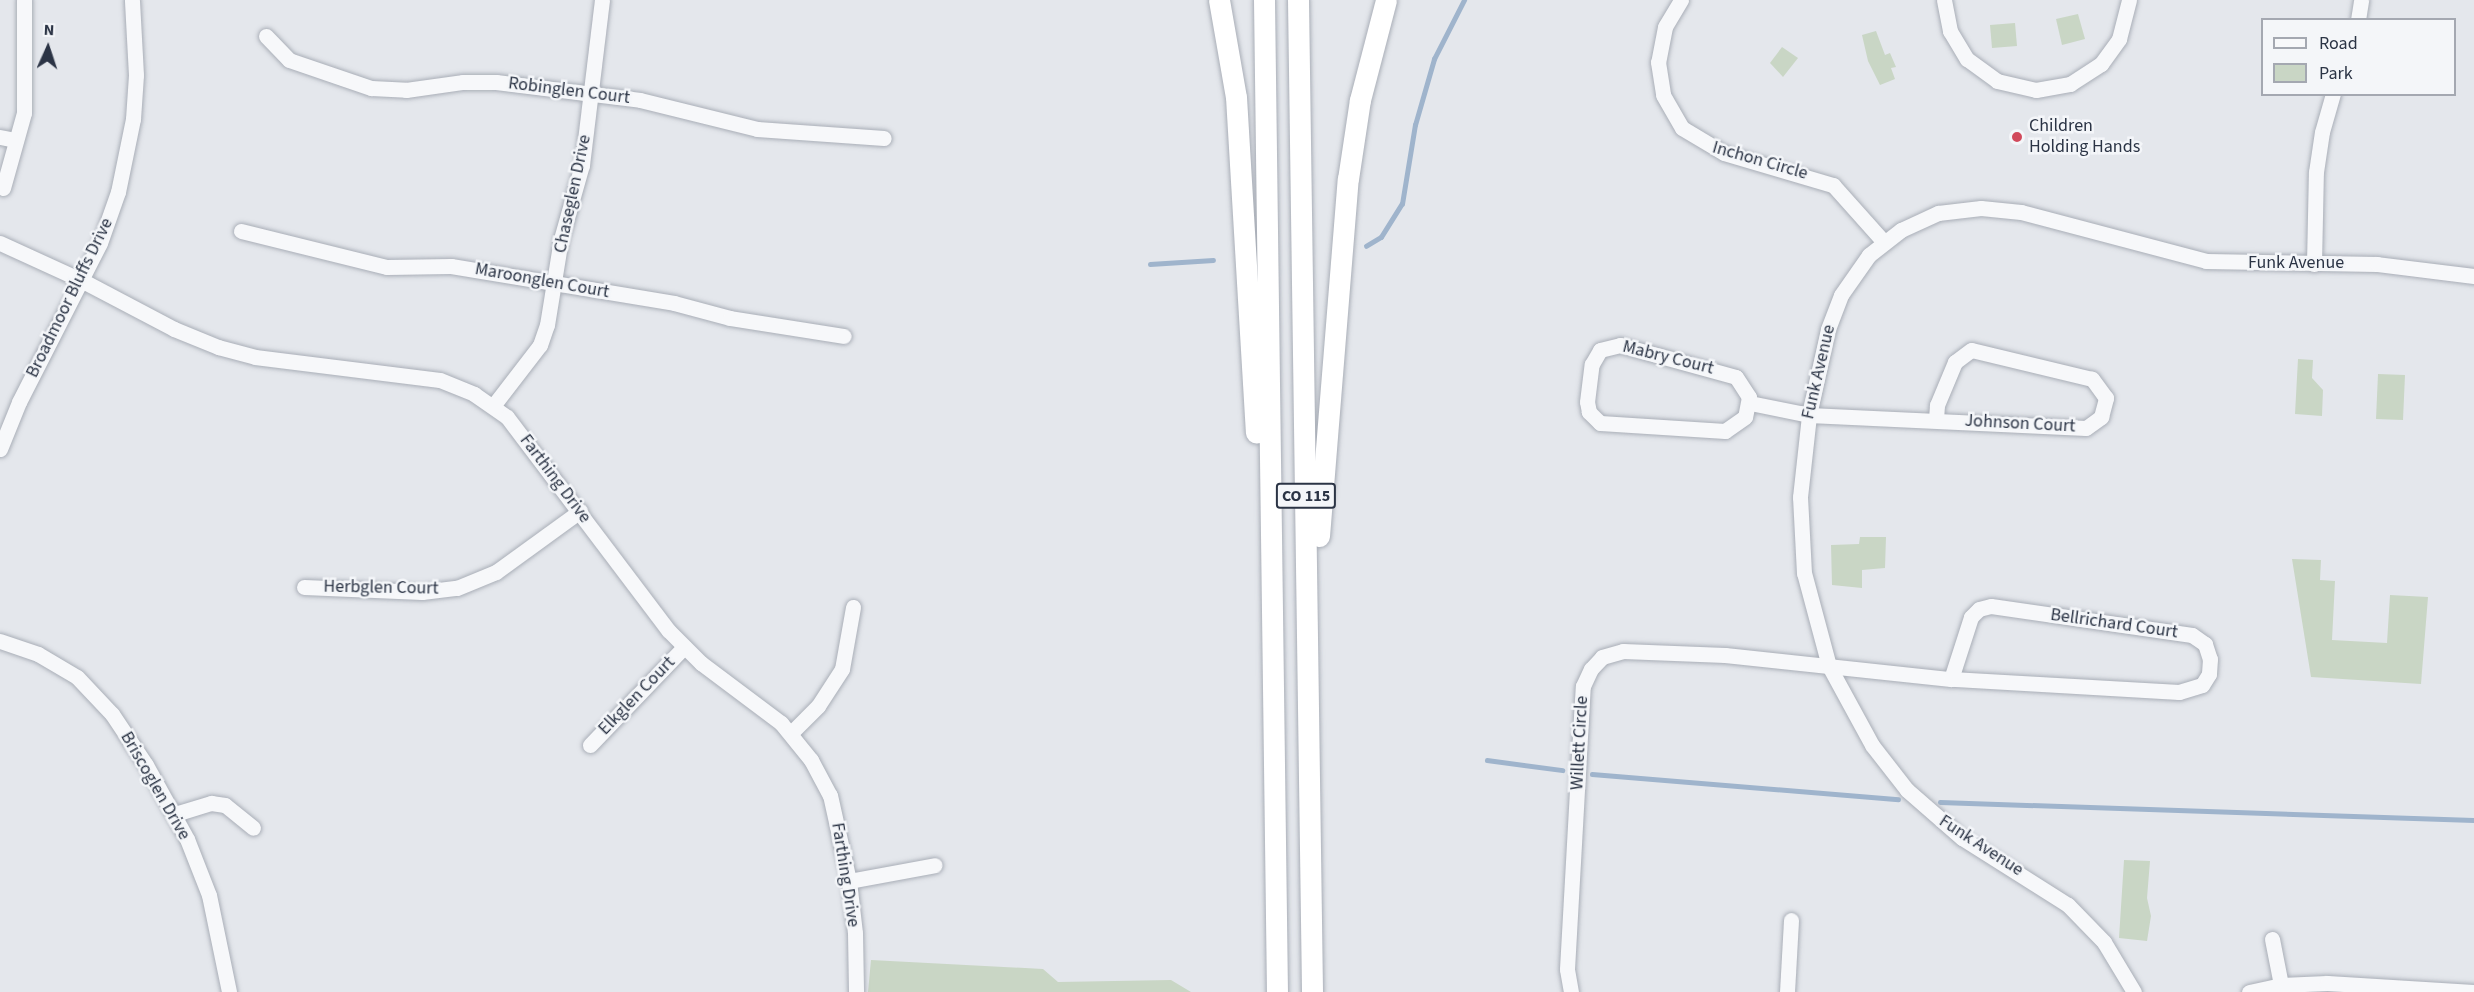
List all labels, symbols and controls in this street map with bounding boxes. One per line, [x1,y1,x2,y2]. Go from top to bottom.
north arrow [18,18,78,78]
legend [2261,18,2456,96]
text: N [43,19,55,41]
text: Road [2319,31,2358,56]
text: Park [2319,61,2353,86]
street label: Robinglen Court [507,73,631,109]
place label: Children Holding Hands [2029,116,2140,158]
marker: Children Holding Hands [2010,130,2024,144]
street label: Chaseglen Drive [550,133,596,255]
street label: Inchon Circle [1710,137,1810,185]
street label: Broadmoor Bluffs Drive [22,215,118,381]
street label: Funk Avenue [2248,252,2344,274]
street label: Maroonglen Court [473,259,611,303]
street label: Funk Avenue [1798,323,1840,421]
street label: Mabry Court [1620,336,1716,380]
street label: Johnson Court [1964,410,2076,438]
street label: Farthing Drive [515,430,595,528]
road number: CO 115 [1274,483,1338,509]
street label: Herbglen Court [323,576,439,600]
street label: Bellrichard Court [2049,604,2179,644]
street label: Elkglen Court [594,652,680,740]
street label: Willett Circle [1567,695,1593,791]
street label: Briscoglen Drive [115,728,195,844]
street label: Funk Avenue [1935,811,2027,881]
street label: Farthing Drive [826,821,864,929]

